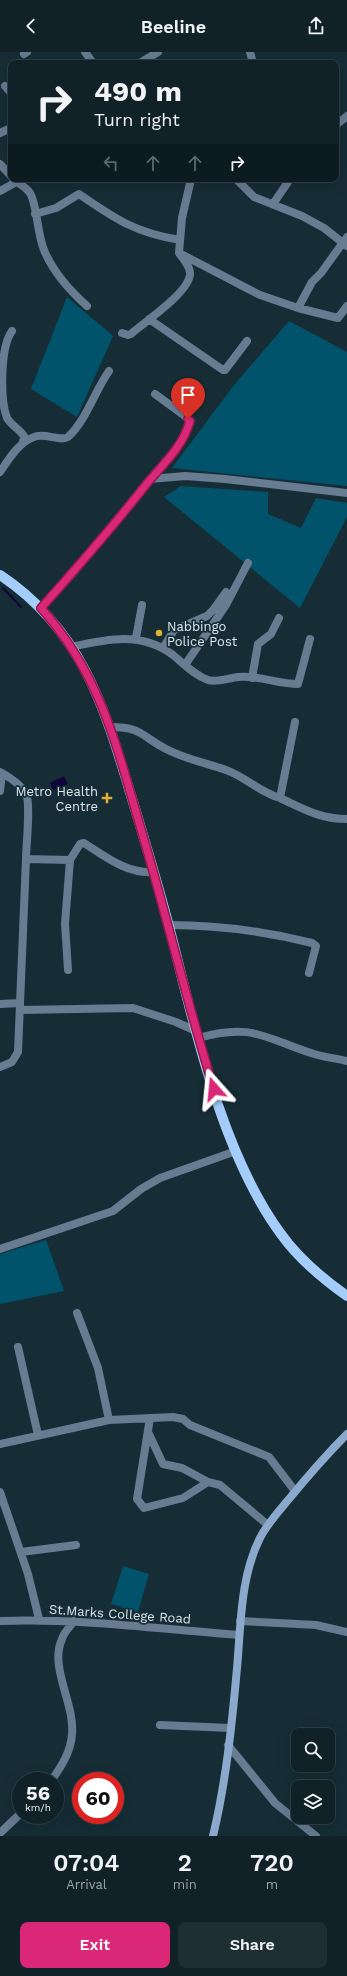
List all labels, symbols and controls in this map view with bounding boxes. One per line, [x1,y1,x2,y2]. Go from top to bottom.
icon: back [20,15,42,37]
icon: share [305,15,327,37]
text: Beeline [141,16,206,37]
text: 490 m [94,75,182,108]
icon: right [28,76,80,128]
text: Turn right [94,109,180,130]
icon: left [100,152,122,174]
icon: ahead [142,152,164,174]
icon: ahead [184,152,206,174]
icon: right [226,152,248,174]
pin [171,378,205,419]
icon: arrive [177,384,199,406]
place label: Nabbingo Police Post [167,619,238,649]
marker: Nabbingo Police Post [154,628,164,638]
place label: Metro Health Centre [15,784,98,814]
marker: Metro Health Centre [101,792,113,804]
position arrow [193,1068,235,1110]
street label: St.Marks College Road [49,1602,191,1626]
map controls [291,1728,335,1824]
button: search [291,1728,335,1772]
speed limit sign: 60 [72,1772,124,1824]
button: layers [291,1780,335,1824]
text: 56 [26,1781,50,1805]
text: km/h [25,1802,51,1813]
text: 07:04 [53,1849,120,1877]
text: 2 [178,1849,192,1877]
text: 720 [250,1849,294,1877]
text: Arrival [66,1877,107,1892]
text: min [173,1877,197,1892]
text: m [266,1877,278,1892]
button: Exit [20,1922,170,1968]
button: Share [178,1922,327,1968]

